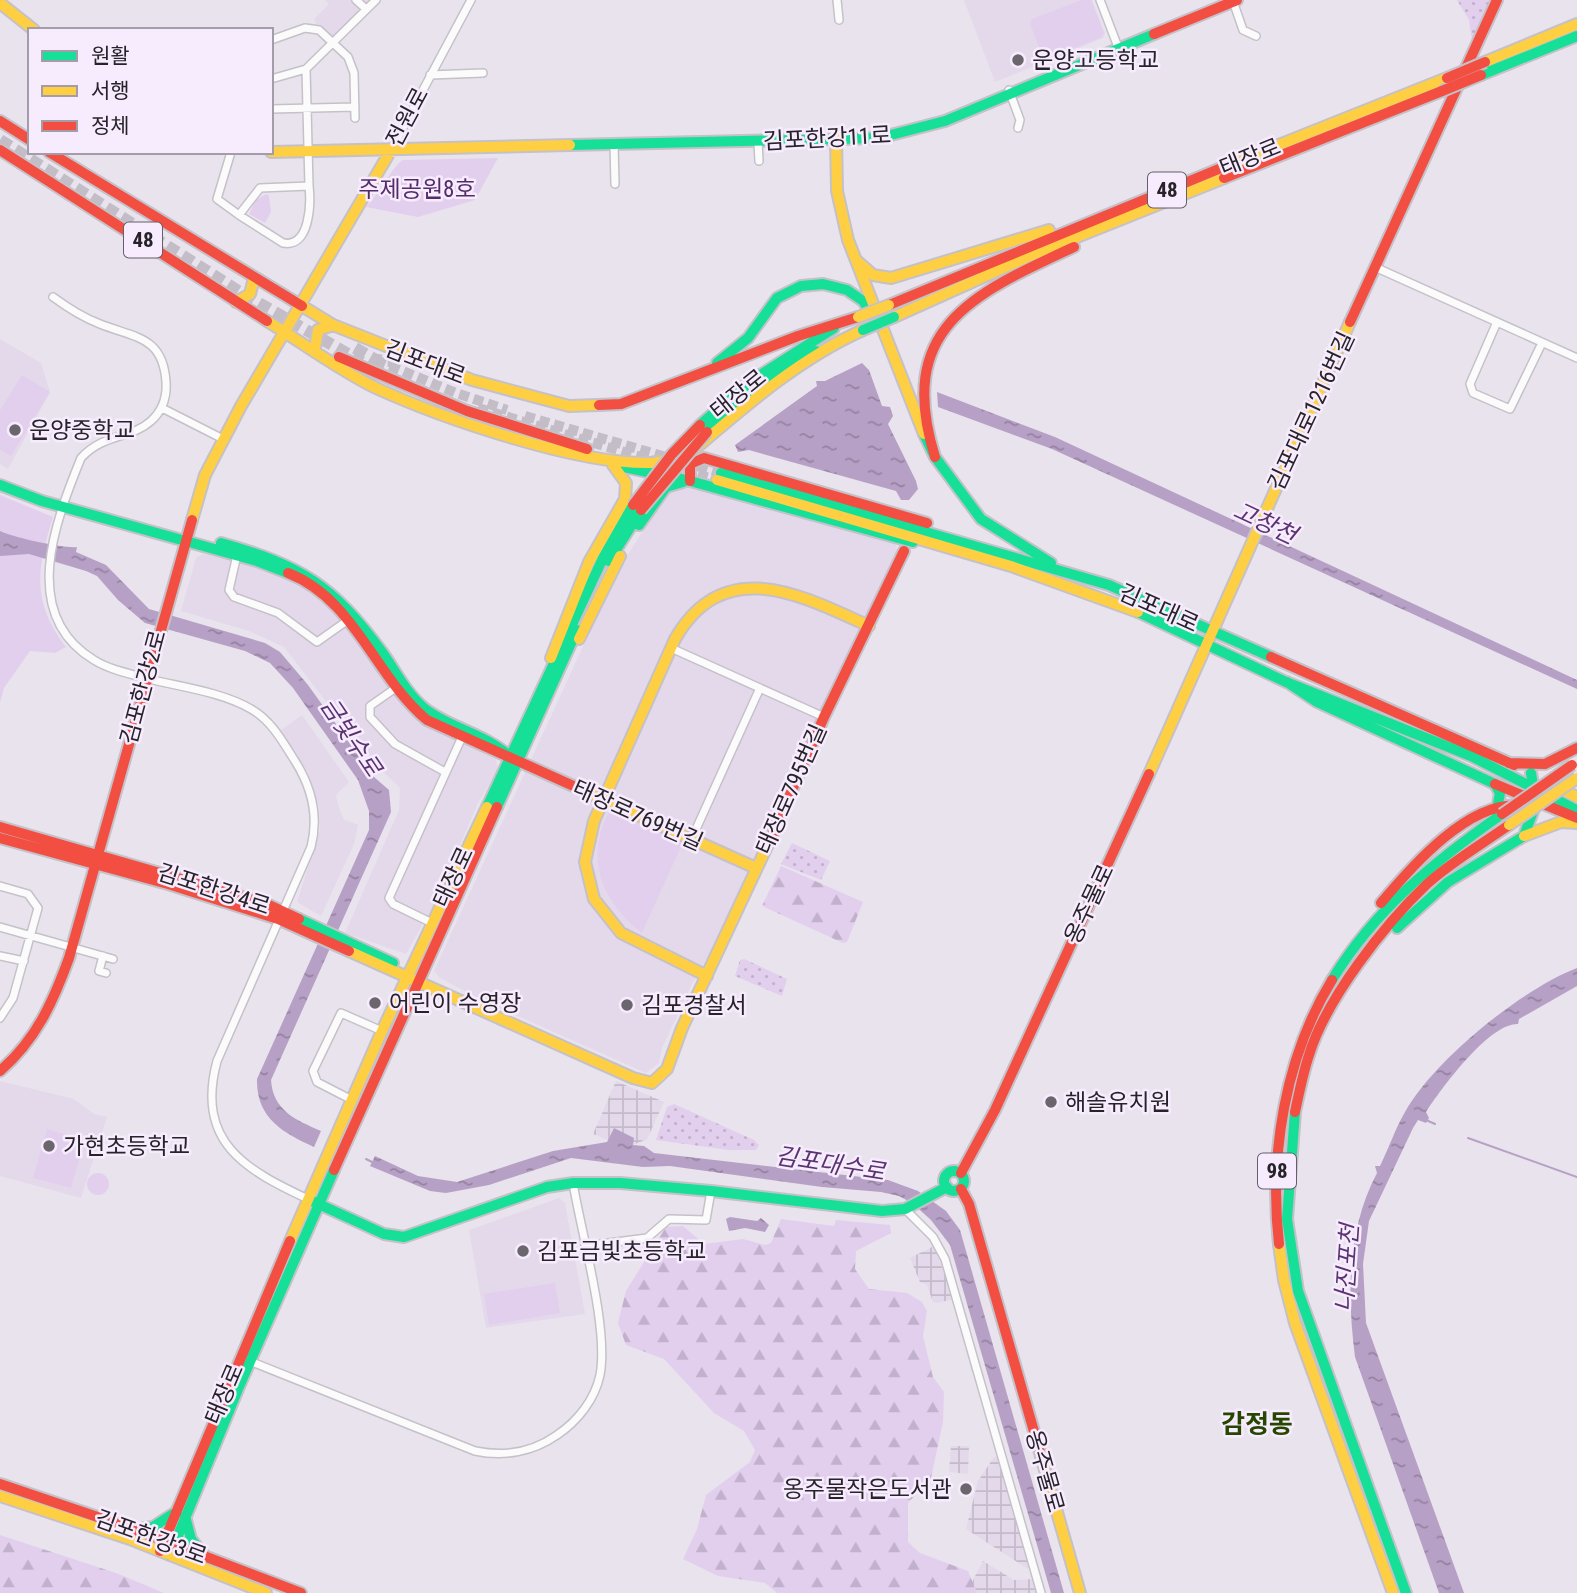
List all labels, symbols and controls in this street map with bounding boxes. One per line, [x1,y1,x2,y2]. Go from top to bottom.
legend [28,28,273,154]
text: 원활 [91,44,130,68]
place label: 운양고등학교 [1032,47,1159,74]
marker: 운양고등학교 [1010,52,1026,68]
text: 서행 [91,79,130,103]
street label: 전원로 [381,83,434,152]
text: 정체 [91,114,130,138]
street label: 김포한강11로 [762,122,892,155]
street label: 태장로 [1216,133,1285,182]
road number: 48 [1148,172,1186,208]
park label: 주제공원8호 [358,176,476,203]
road number: 48 [124,222,162,258]
street label: 김포대로1216번길 [1263,327,1360,495]
street label: 김포대로 [380,335,469,390]
street label: 태장로 [705,364,771,425]
place label: 운양중학교 [29,417,135,444]
marker: 운양중학교 [7,422,23,438]
water label: 고창천 [1229,496,1304,551]
street label: 김포대로 [1115,579,1203,638]
street label: 김포한강2로 [115,627,172,747]
water label: 금빛수로 [315,693,388,782]
street label: 태장로795번길 [751,720,832,859]
street label: 태장로769번길 [568,775,707,856]
street label: 태장로 [428,843,479,912]
street label: 김포한강4로 [154,859,274,920]
street label: 옹주물로 [1059,860,1120,948]
place label: 어린이 수영장 [389,990,521,1017]
place label: 김포경찰서 [641,992,747,1019]
marker: 어린이 수영장 [367,995,383,1011]
marker: 김포경찰서 [619,997,635,1013]
place label: 해솔유치원 [1065,1089,1171,1116]
marker: 해솔유치원 [1043,1094,1059,1110]
place label: 가현초등학교 [63,1133,190,1160]
marker: 가현초등학교 [41,1138,57,1154]
water label: 김포대수로 [773,1142,888,1187]
road number: 98 [1258,1154,1296,1188]
water label: 나진포천 [1330,1220,1364,1313]
place label: 김포금빛초등학교 [537,1238,706,1265]
marker: 김포금빛초등학교 [515,1243,531,1259]
street label: 태장로 [200,1360,249,1429]
district label: 감정동 [1221,1409,1293,1439]
street label: 옹주물로 [1020,1427,1069,1516]
place label: 옹주물작은도서관 [783,1476,952,1503]
marker: 옹주물작은도서관 [958,1481,974,1497]
street label: 김포한강3로 [91,1505,210,1570]

